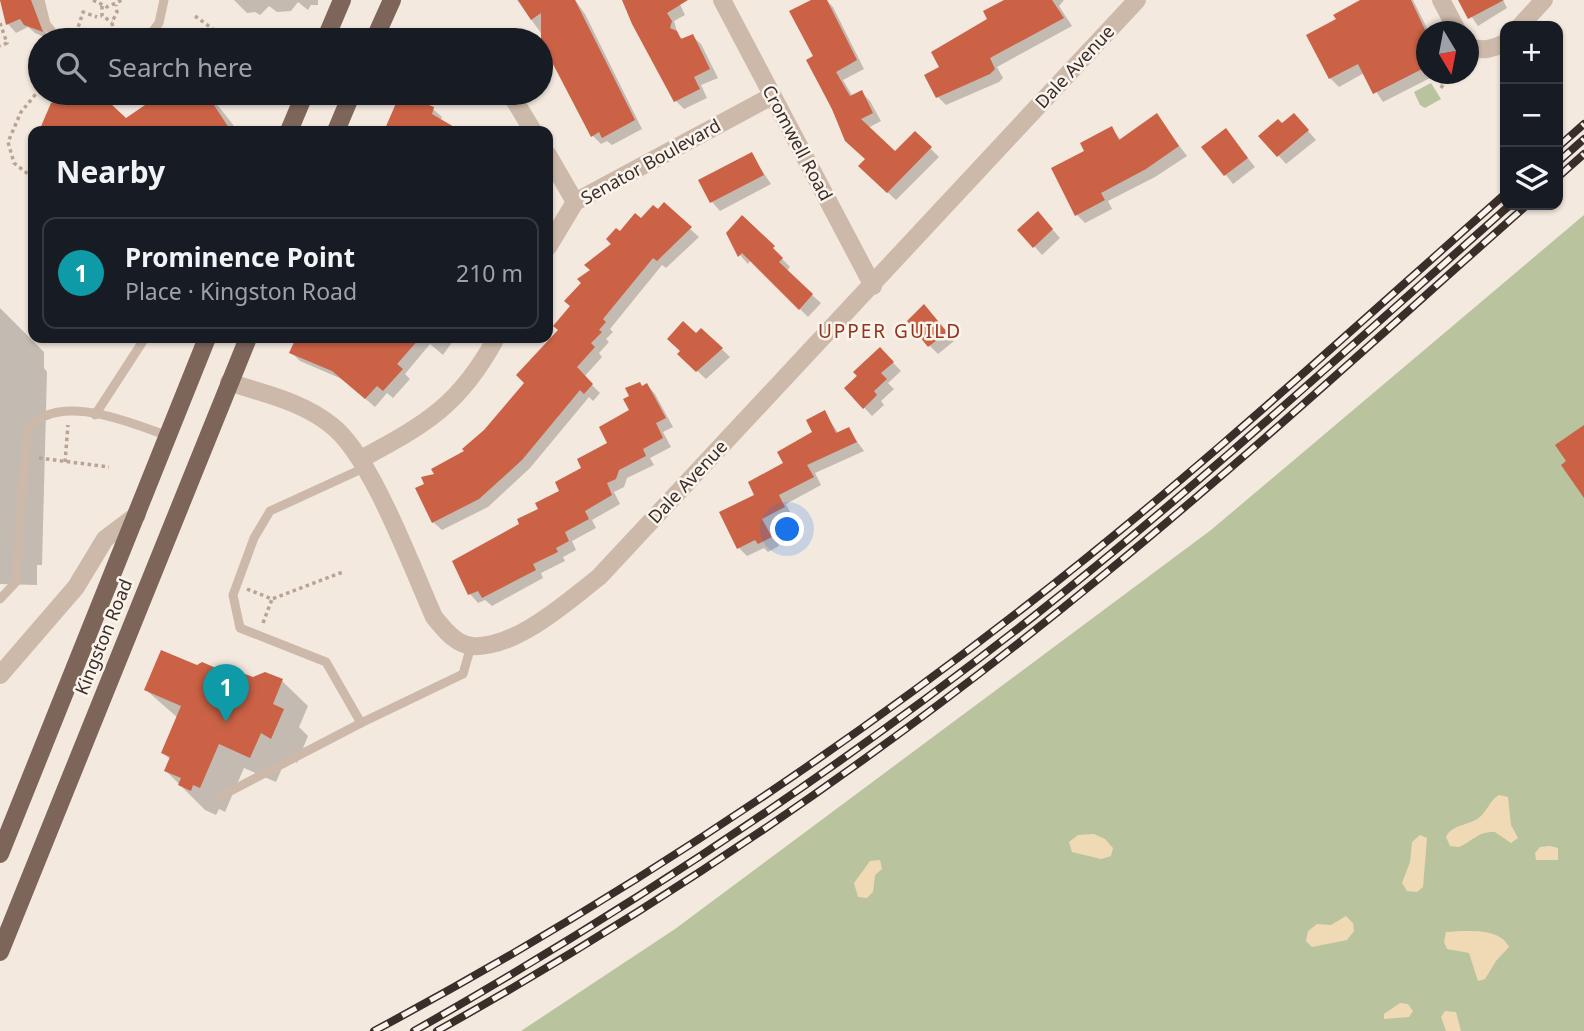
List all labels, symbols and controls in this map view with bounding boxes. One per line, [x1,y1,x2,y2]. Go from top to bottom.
street label: Dale Avenue [1029,19,1119,113]
north arrow [1416,21,1479,84]
map controls [1500,21,1563,210]
button: + [1500,21,1563,84]
search box [28,28,553,105]
icon: search [52,48,90,86]
text: Search here [108,49,253,85]
street label: Cromwell Road [757,81,838,205]
button: − [1500,84,1563,147]
street label: Senator Boulevard [576,113,725,210]
button: layers [1500,147,1563,210]
text: Nearby [56,151,165,192]
text: Prominence Point [125,239,355,275]
text: 1 [74,257,88,289]
text: 210 m [456,257,523,289]
text: Place · Kingston Road [125,275,357,307]
district label: UPPER GUILD [818,318,962,344]
street label: Dale Avenue [642,434,732,528]
your location [770,512,804,546]
street label: Kingston Road [69,575,137,698]
pin: 1 [203,664,249,722]

